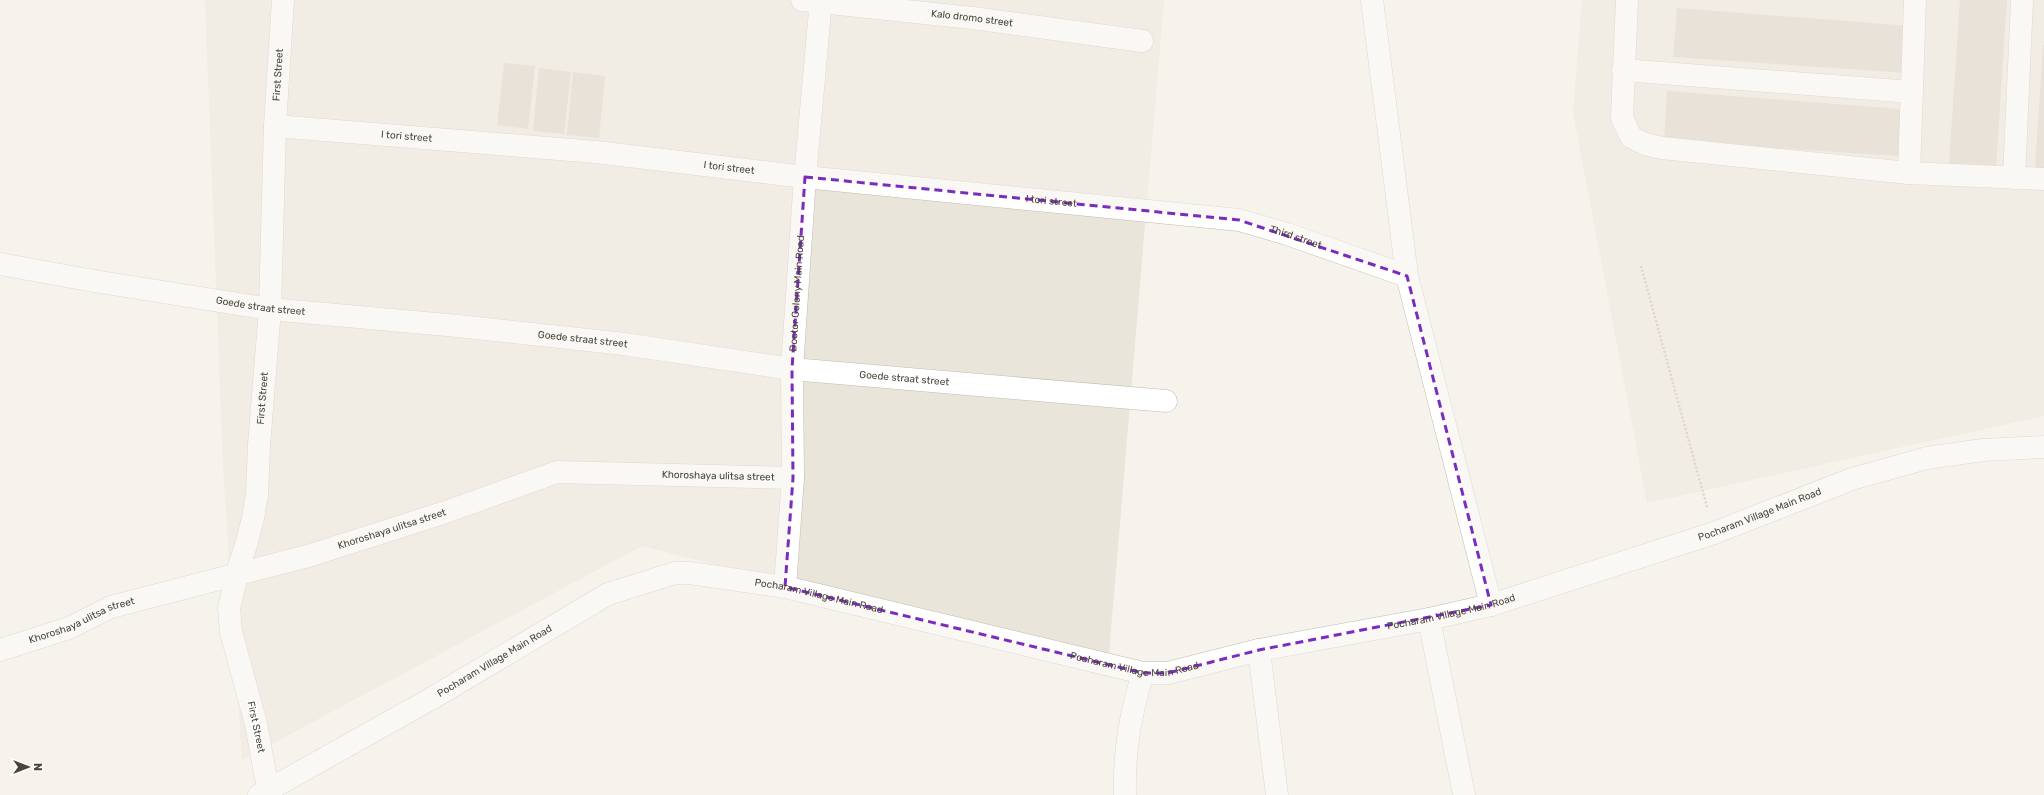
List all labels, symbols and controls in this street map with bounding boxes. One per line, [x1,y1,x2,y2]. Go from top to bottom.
street label: Kalo dromo street [930,8,1014,29]
street label: First Street [271,48,286,101]
street label: I tori street [381,129,433,145]
street label: I tori street [703,159,755,177]
street label: I tori street [1025,193,1077,210]
street label: Third street [1268,223,1323,252]
street label: Doctor Colony Main Road [787,235,807,352]
street label: Goede straat street [215,294,306,318]
street label: Goede straat street [537,329,629,350]
street label: Goede straat street [859,369,950,388]
street label: First Street [255,372,271,425]
street label: Khoroshaya ulitsa street [662,469,775,484]
street label: Pocharam Village Main Road [1697,486,1823,544]
street label: Khoroshaya ulitsa street [336,506,448,552]
street label: Pocharam Village Main Road [754,577,884,616]
street label: Pocharam Village Main Road [1386,592,1517,633]
street label: Khoroshaya ulitsa street [27,595,136,646]
street label: Pocharam Village Main Road [435,623,554,700]
street label: Pocharam Village Main Road [1069,650,1200,679]
street label: First Street [245,700,267,754]
north arrow [8,747,48,787]
text: N [31,763,44,771]

